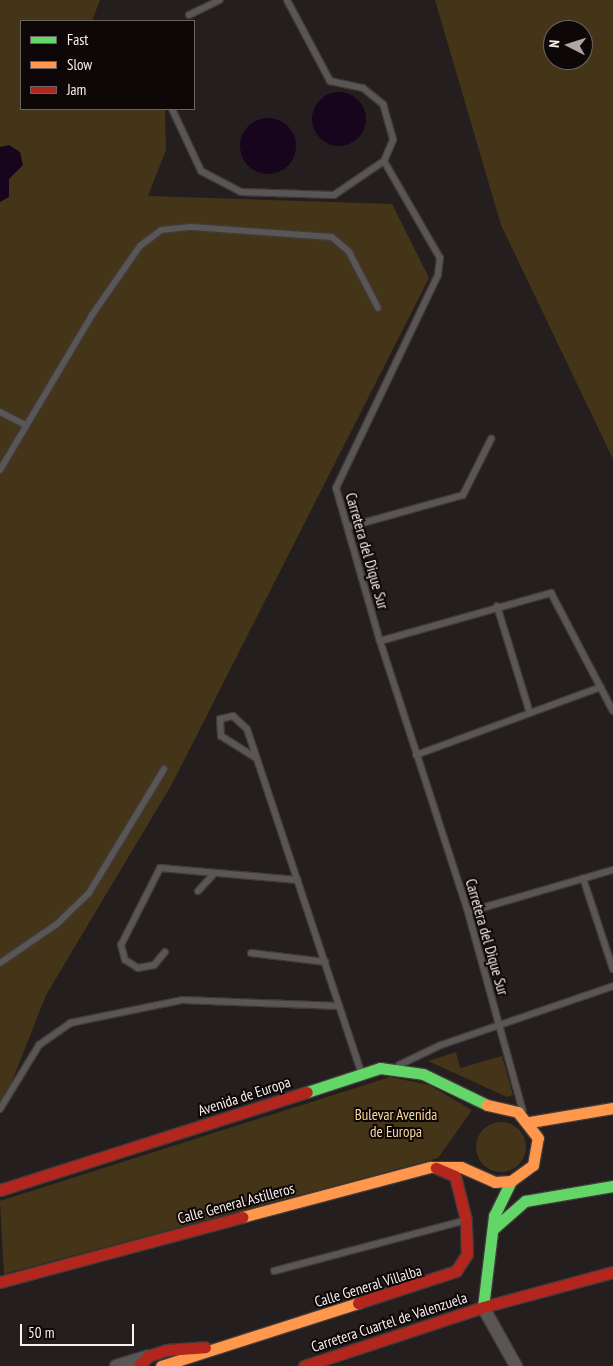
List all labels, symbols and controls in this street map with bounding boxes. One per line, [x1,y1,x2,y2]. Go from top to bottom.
legend [20,20,195,110]
north arrow [543,20,593,70]
text: Fast [67,30,88,49]
text: N [545,39,563,48]
text: Slow [67,55,92,74]
text: Jam [67,80,86,99]
street label: Carretera del Dique Sur [342,491,392,611]
street label: Carretera del Dique Sur [462,877,512,997]
street label: Avenida de Europa [196,1073,292,1119]
park label: Bulevar Avenida de Europa [354,1105,438,1140]
street label: Calle General Astilleros [175,1179,297,1227]
street label: Calle General Villalba [312,1261,424,1311]
street label: Carretera Cuartel de Valenzuela [309,1288,469,1356]
scale bar [22,1314,136,1346]
text: 50 m [28,1323,54,1342]

